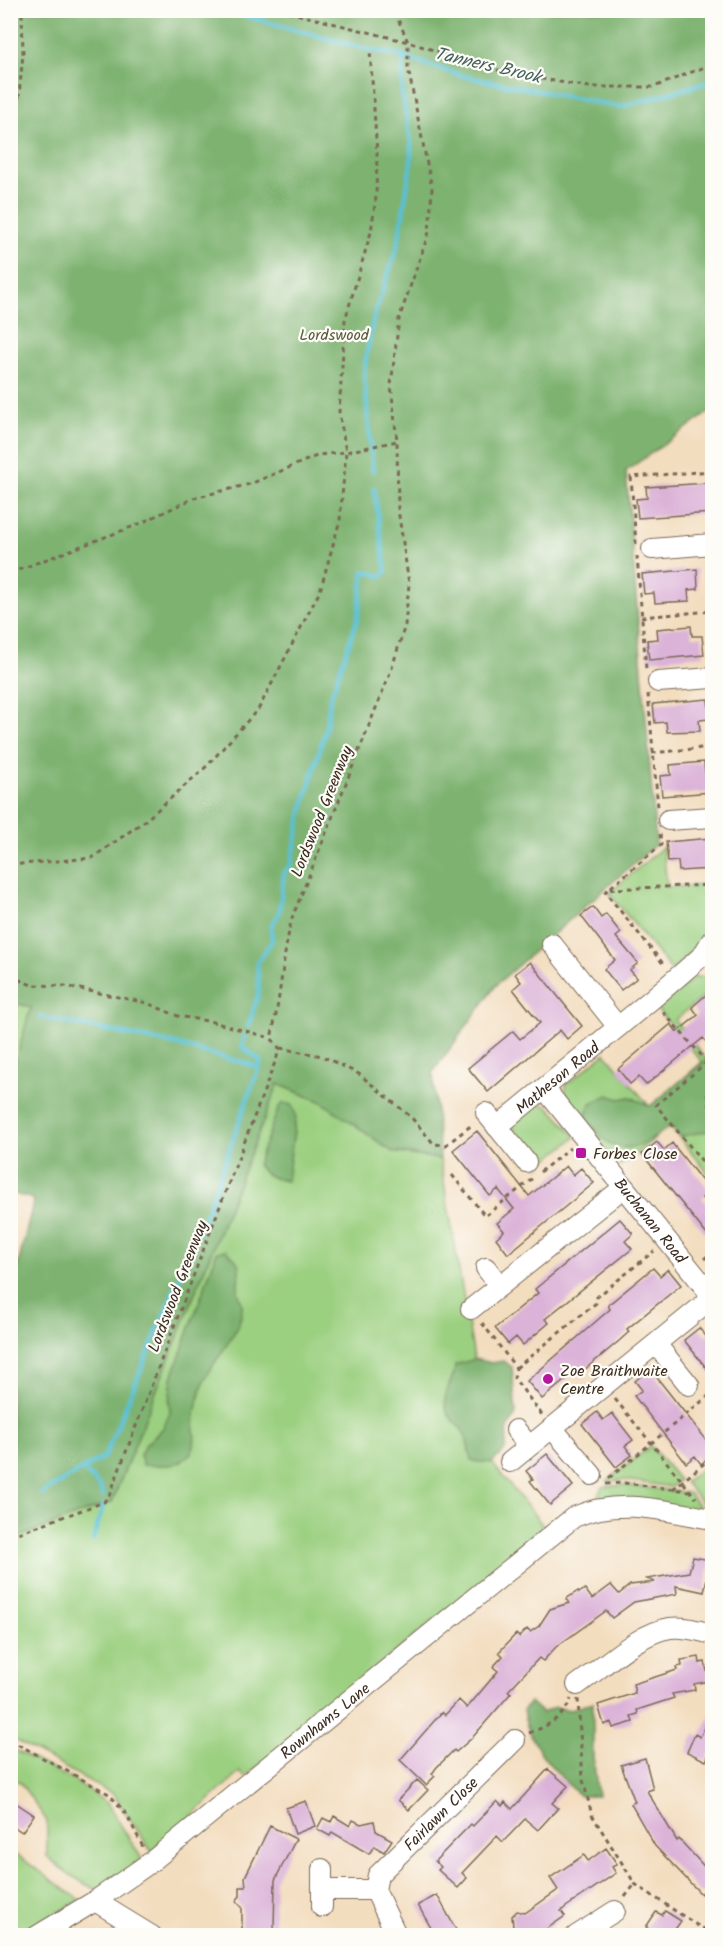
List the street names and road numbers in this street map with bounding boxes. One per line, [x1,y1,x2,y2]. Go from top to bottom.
street label: Lordswood Greenway [285,742,360,881]
street label: Matheson Road [510,1035,607,1121]
street label: Buchanan Road [607,1173,693,1270]
street label: Lordswood Greenway [142,1216,215,1356]
street label: Rownhams Lane [275,1677,376,1766]
street label: Fairlawn Close [398,1772,485,1857]

